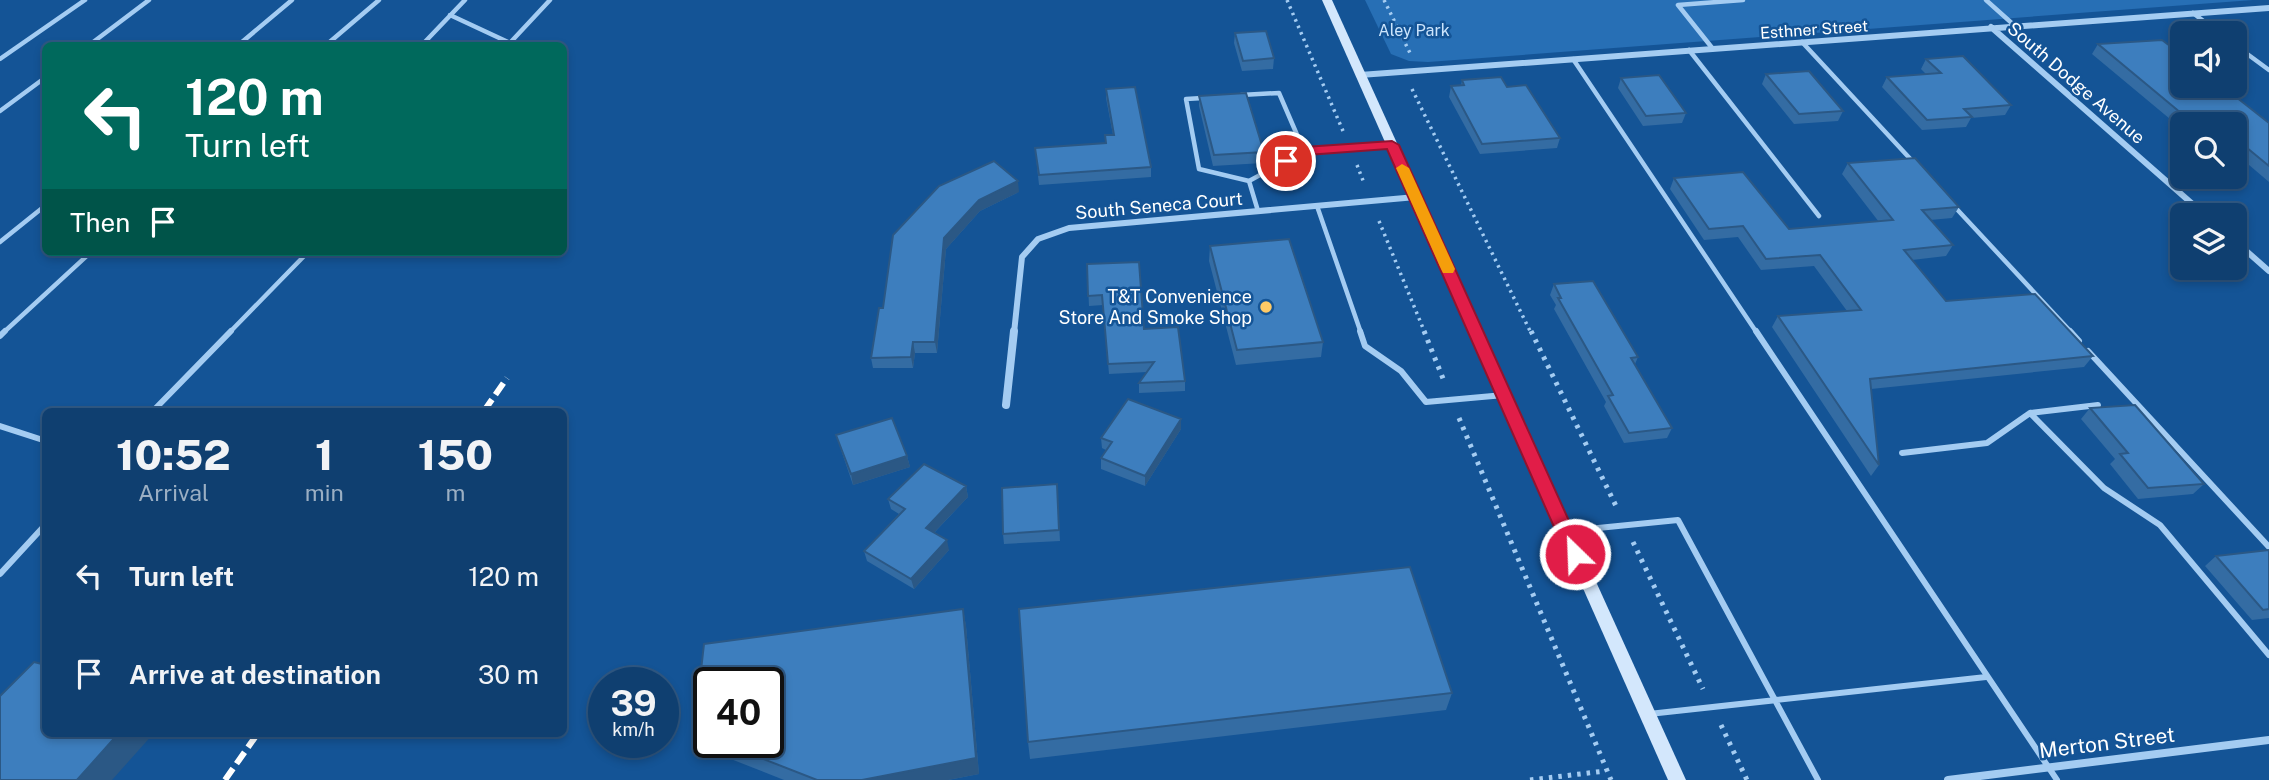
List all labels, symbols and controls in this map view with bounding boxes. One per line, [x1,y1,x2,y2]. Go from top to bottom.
street label: Esthner Street [1759,16,1869,43]
street label: South Dodge Avenue [2003,17,2149,148]
park label: Aley Park [1378,21,1450,40]
map controls [2170,21,2247,280]
button: sound [2170,21,2247,98]
text: 120 m [185,68,324,126]
icon: left [70,70,161,161]
button: search [2170,112,2247,189]
text: Turn left [185,127,310,164]
pin [1256,131,1316,191]
icon: arrive [1267,142,1305,180]
street label: South Seneca Court [1074,188,1244,223]
icon: arrive [144,203,182,241]
button: layers [2170,203,2247,280]
text: Then [70,207,130,238]
place label: T&T Convenience Store And Smoke Shop [1058,286,1252,328]
marker: T&T Convenience Store And Smoke Shop [1258,299,1274,315]
text: 10:52 [116,430,231,479]
text: 1 [315,430,333,479]
text: 150 [418,430,493,479]
text: Arrival [138,479,209,506]
text: min [305,479,344,506]
text: m [445,479,465,506]
position arrow [1538,517,1612,591]
icon: left [70,557,108,595]
text: Turn left [129,561,234,592]
text: 120 m [468,561,539,592]
icon: arrive [70,655,108,693]
text: Arrive at destination [129,659,381,690]
text: 30 m [478,659,539,690]
speed limit sign: 40 [693,667,784,758]
text: 39 [610,683,657,724]
text: km/h [612,719,655,740]
street label: Merton Street [2038,722,2176,763]

